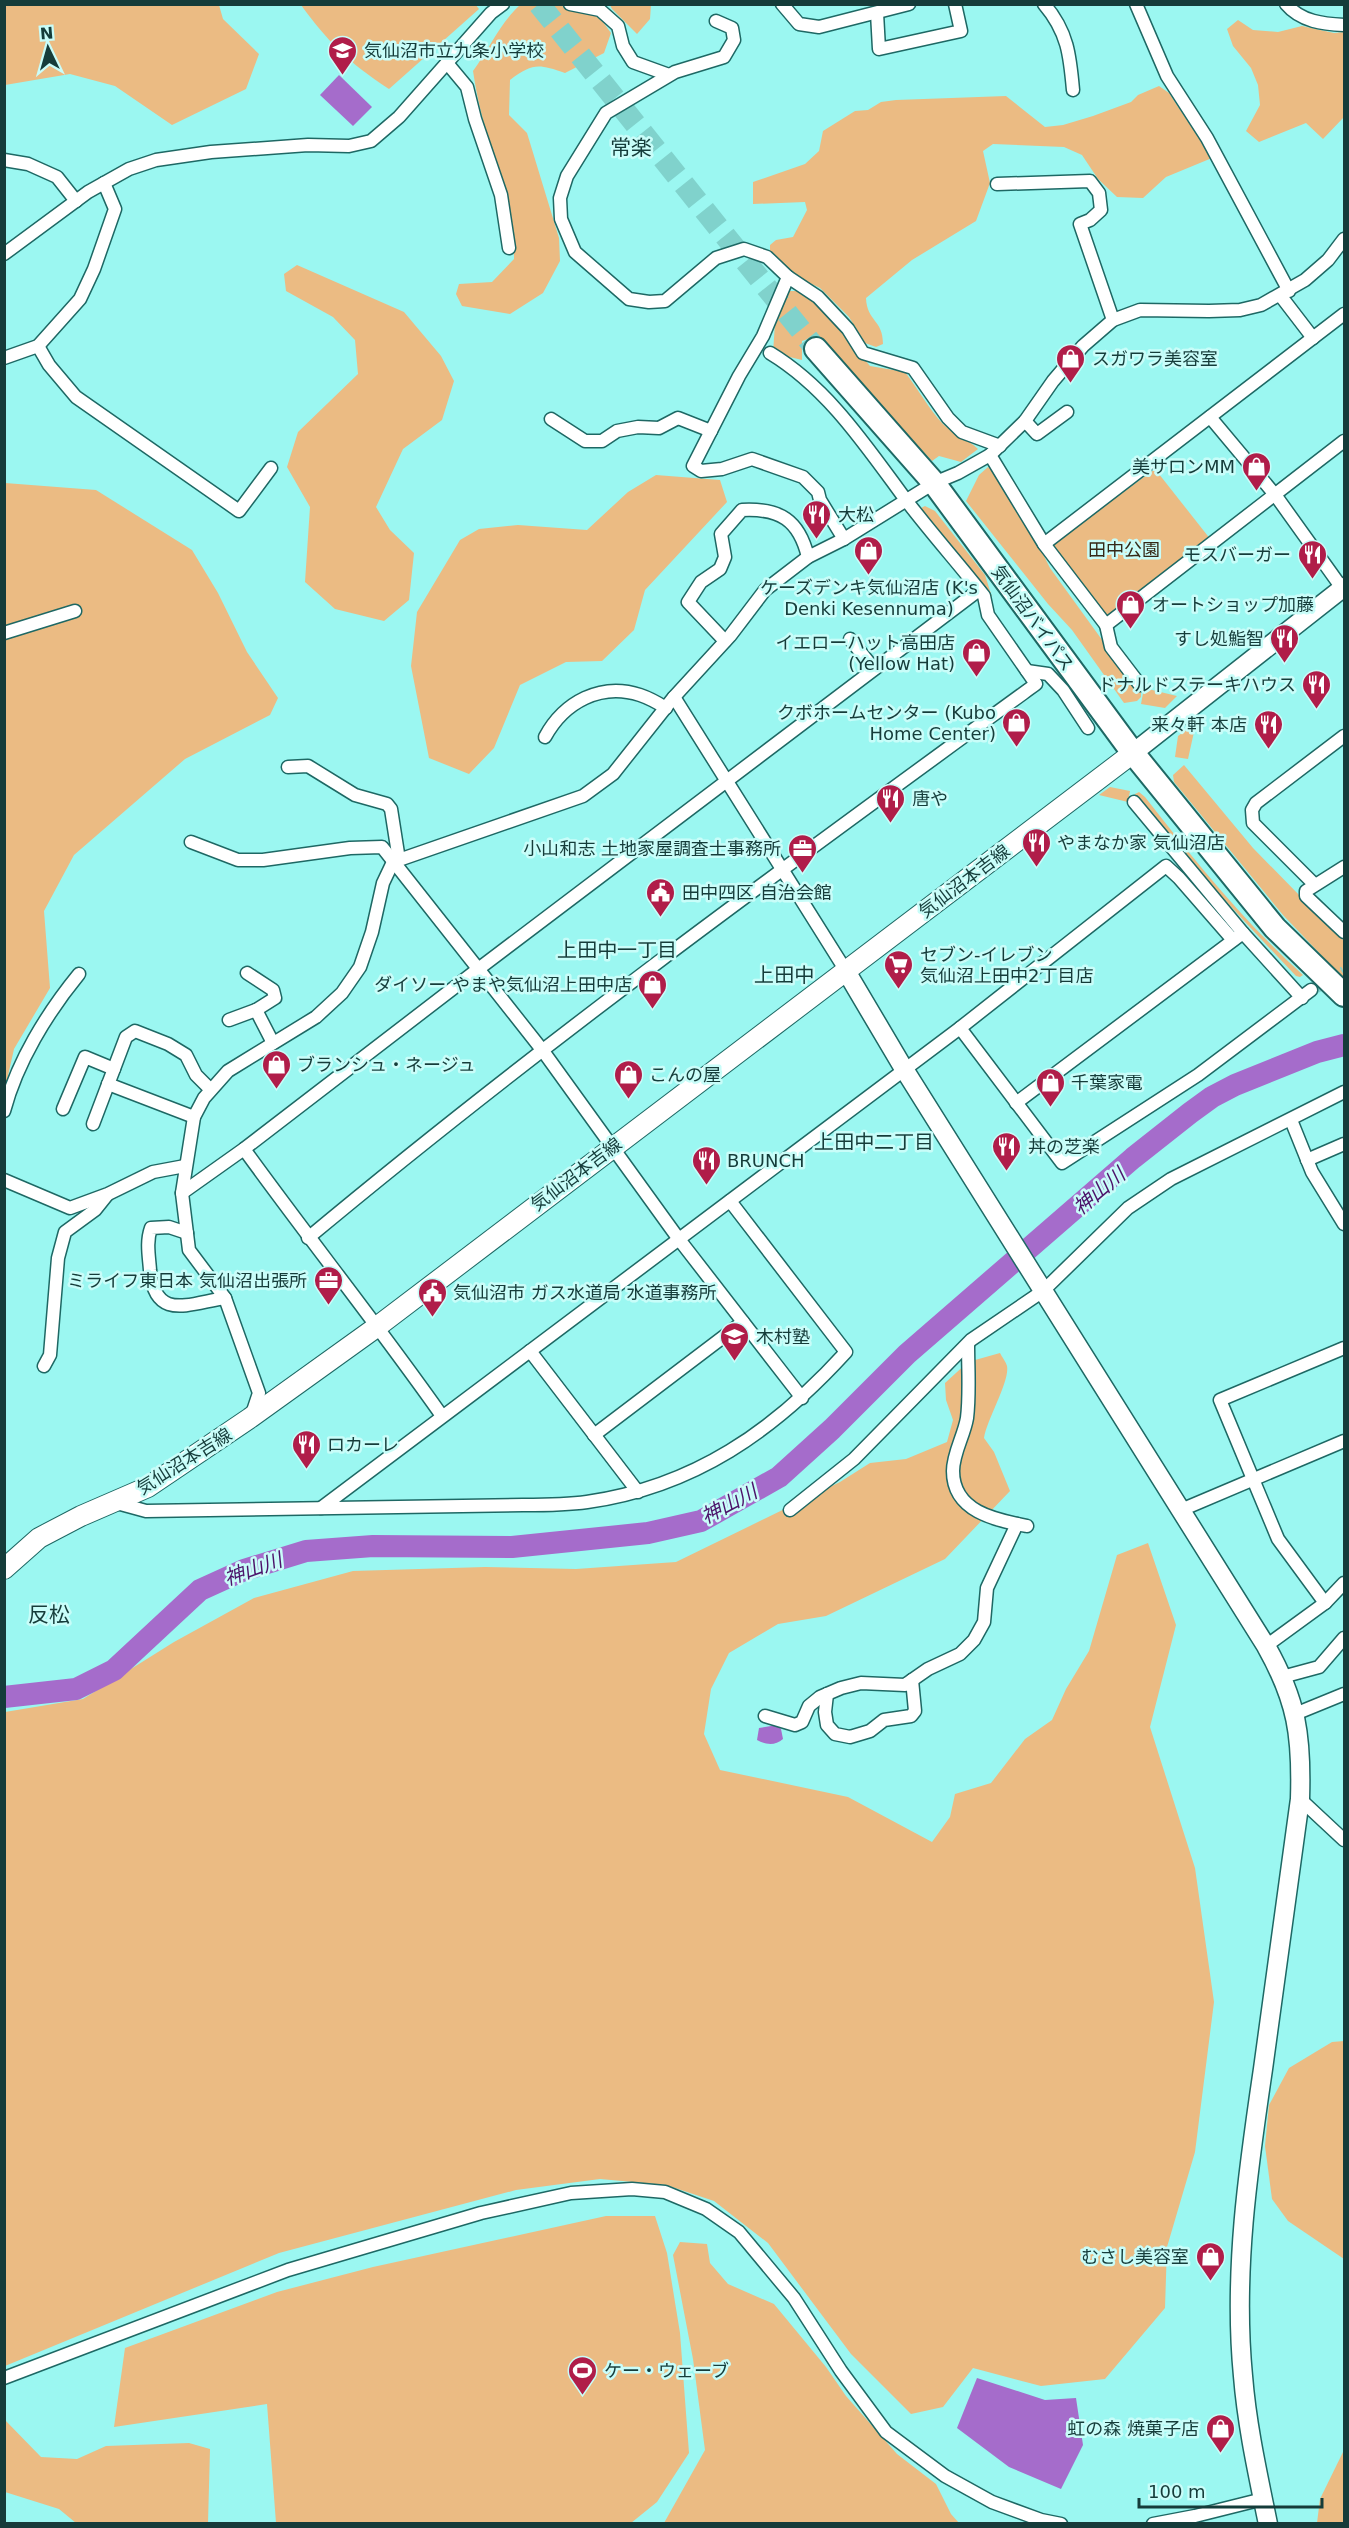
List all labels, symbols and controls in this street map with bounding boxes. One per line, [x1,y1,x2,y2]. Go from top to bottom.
north arrow [18,18,78,78]
text: N [39,24,54,44]
school or university icon: 気仙沼市立九条小学校 [327,34,359,76]
place label: 気仙沼市立九条小学校 [364,40,544,61]
district label: 常楽 [610,136,652,160]
shop icon: スガワラ美容室 [1055,342,1087,384]
place label: スガワラ美容室 [1092,348,1218,369]
shop icon: 美サロンMM [1240,450,1272,492]
place label: 美サロンMM [1132,456,1235,477]
restaurant icon: 大松 [801,498,833,540]
place label: 大松 [838,504,874,525]
shop icon: ケーズデンキ気仙沼店 (K's Denki Kesennuma) [853,534,885,576]
restaurant icon: モスバーガー [1296,538,1328,580]
park label: 田中公園 [1088,539,1160,560]
place label: モスバーガー [1183,544,1291,565]
street label: 気仙沼バイパス [988,561,1078,675]
place label: ケーズデンキ気仙沼店 (K's Denki Kesennuma) [760,577,978,619]
shop icon: オートショップ加藤 [1115,588,1147,630]
place label: オートショップ加藤 [1152,594,1314,615]
restaurant icon: すし処鮨智 [1269,622,1301,664]
place label: すし処鮨智 [1174,628,1264,649]
place label: イエローハット高田店 (Yellow Hat) [776,632,955,674]
shop icon: イエローハット高田店 (Yellow Hat) [960,636,992,678]
restaurant icon: ドナルドステーキハウス [1301,668,1333,710]
place label: ドナルドステーキハウス [1098,674,1296,695]
place label: クボホームセンター (Kubo Home Center) [777,702,996,744]
shop icon: クボホームセンター (Kubo Home Center) [1001,706,1033,748]
restaurant icon: 来々軒 本店 [1252,708,1284,750]
place label: 来々軒 本店 [1151,714,1247,735]
restaurant icon: 唐や [875,782,907,824]
place label: 唐や [912,788,948,809]
restaurant icon: やまなか家 気仙沼店 [1020,826,1052,868]
office icon: 小山和志 土地家屋調査士事務所 [786,832,818,874]
place label: やまなか家 気仙沼店 [1057,832,1225,853]
place label: 小山和志 土地家屋調査士事務所 [523,838,781,859]
street label: 気仙沼本吉線 [915,840,1013,922]
public building icon: 田中四区 自治会館 [645,876,677,918]
place label: 田中四区 自治会館 [682,882,832,903]
district label: 上田中一丁目 [557,938,677,962]
place label: セブン-イレブン 気仙沼上田中2丁目店 [920,944,1093,986]
supermarket icon: セブン-イレブン 気仙沼上田中2丁目店 [883,948,915,990]
district label: 上田中 [754,963,814,987]
shop icon: ダイソー やまや気仙沼上田中店 [637,968,669,1010]
place label: ダイソー やまや気仙沼上田中店 [374,974,632,995]
shop icon: ブランシュ・ネージュ [260,1048,292,1090]
place label: ブランシュ・ネージュ [297,1054,475,1075]
shop icon: こんの屋 [612,1058,644,1100]
place label: こんの屋 [649,1064,721,1085]
shop icon: 千葉家電 [1034,1066,1066,1108]
place label: 千葉家電 [1071,1072,1143,1093]
district label: 上田中二丁目 [814,1130,934,1154]
restaurant icon: 丼の芝楽 [991,1130,1023,1172]
street label: 気仙沼本吉線 [527,1133,625,1215]
place label: 丼の芝楽 [1028,1136,1100,1157]
restaurant icon: BRUNCH [690,1144,722,1186]
place label: BRUNCH [727,1150,805,1171]
water label: 神山川 [1068,1161,1131,1219]
office icon: ミライフ東日本 気仙沼出張所 [312,1264,344,1306]
place label: ミライフ東日本 気仙沼出張所 [67,1270,307,1291]
public building icon: 気仙沼市 ガス水道局 水道事務所 [416,1276,448,1318]
place label: 気仙沼市 ガス水道局 水道事務所 [453,1282,716,1303]
school or university icon: 木村塾 [719,1320,751,1362]
place label: 木村塾 [756,1326,810,1347]
street label: 気仙沼本吉線 [133,1423,235,1499]
restaurant icon: ロカーレ [290,1428,322,1470]
place label: ロカーレ [327,1434,399,1455]
water label: 神山川 [697,1478,763,1529]
water label: 神山川 [221,1547,287,1591]
district label: 反松 [28,1603,70,1627]
shop icon: むさし美容室 [1194,2240,1226,2282]
place label: むさし美容室 [1081,2246,1189,2267]
sports icon: ケー・ウェーブ [567,2354,599,2396]
place label: ケー・ウェーブ [604,2360,729,2381]
shop icon: 虹の森 焼菓子店 [1204,2412,1236,2454]
place label: 虹の森 焼菓子店 [1067,2418,1199,2439]
scale bar [1139,2471,1322,2509]
text: 100 m [1148,2481,1206,2502]

